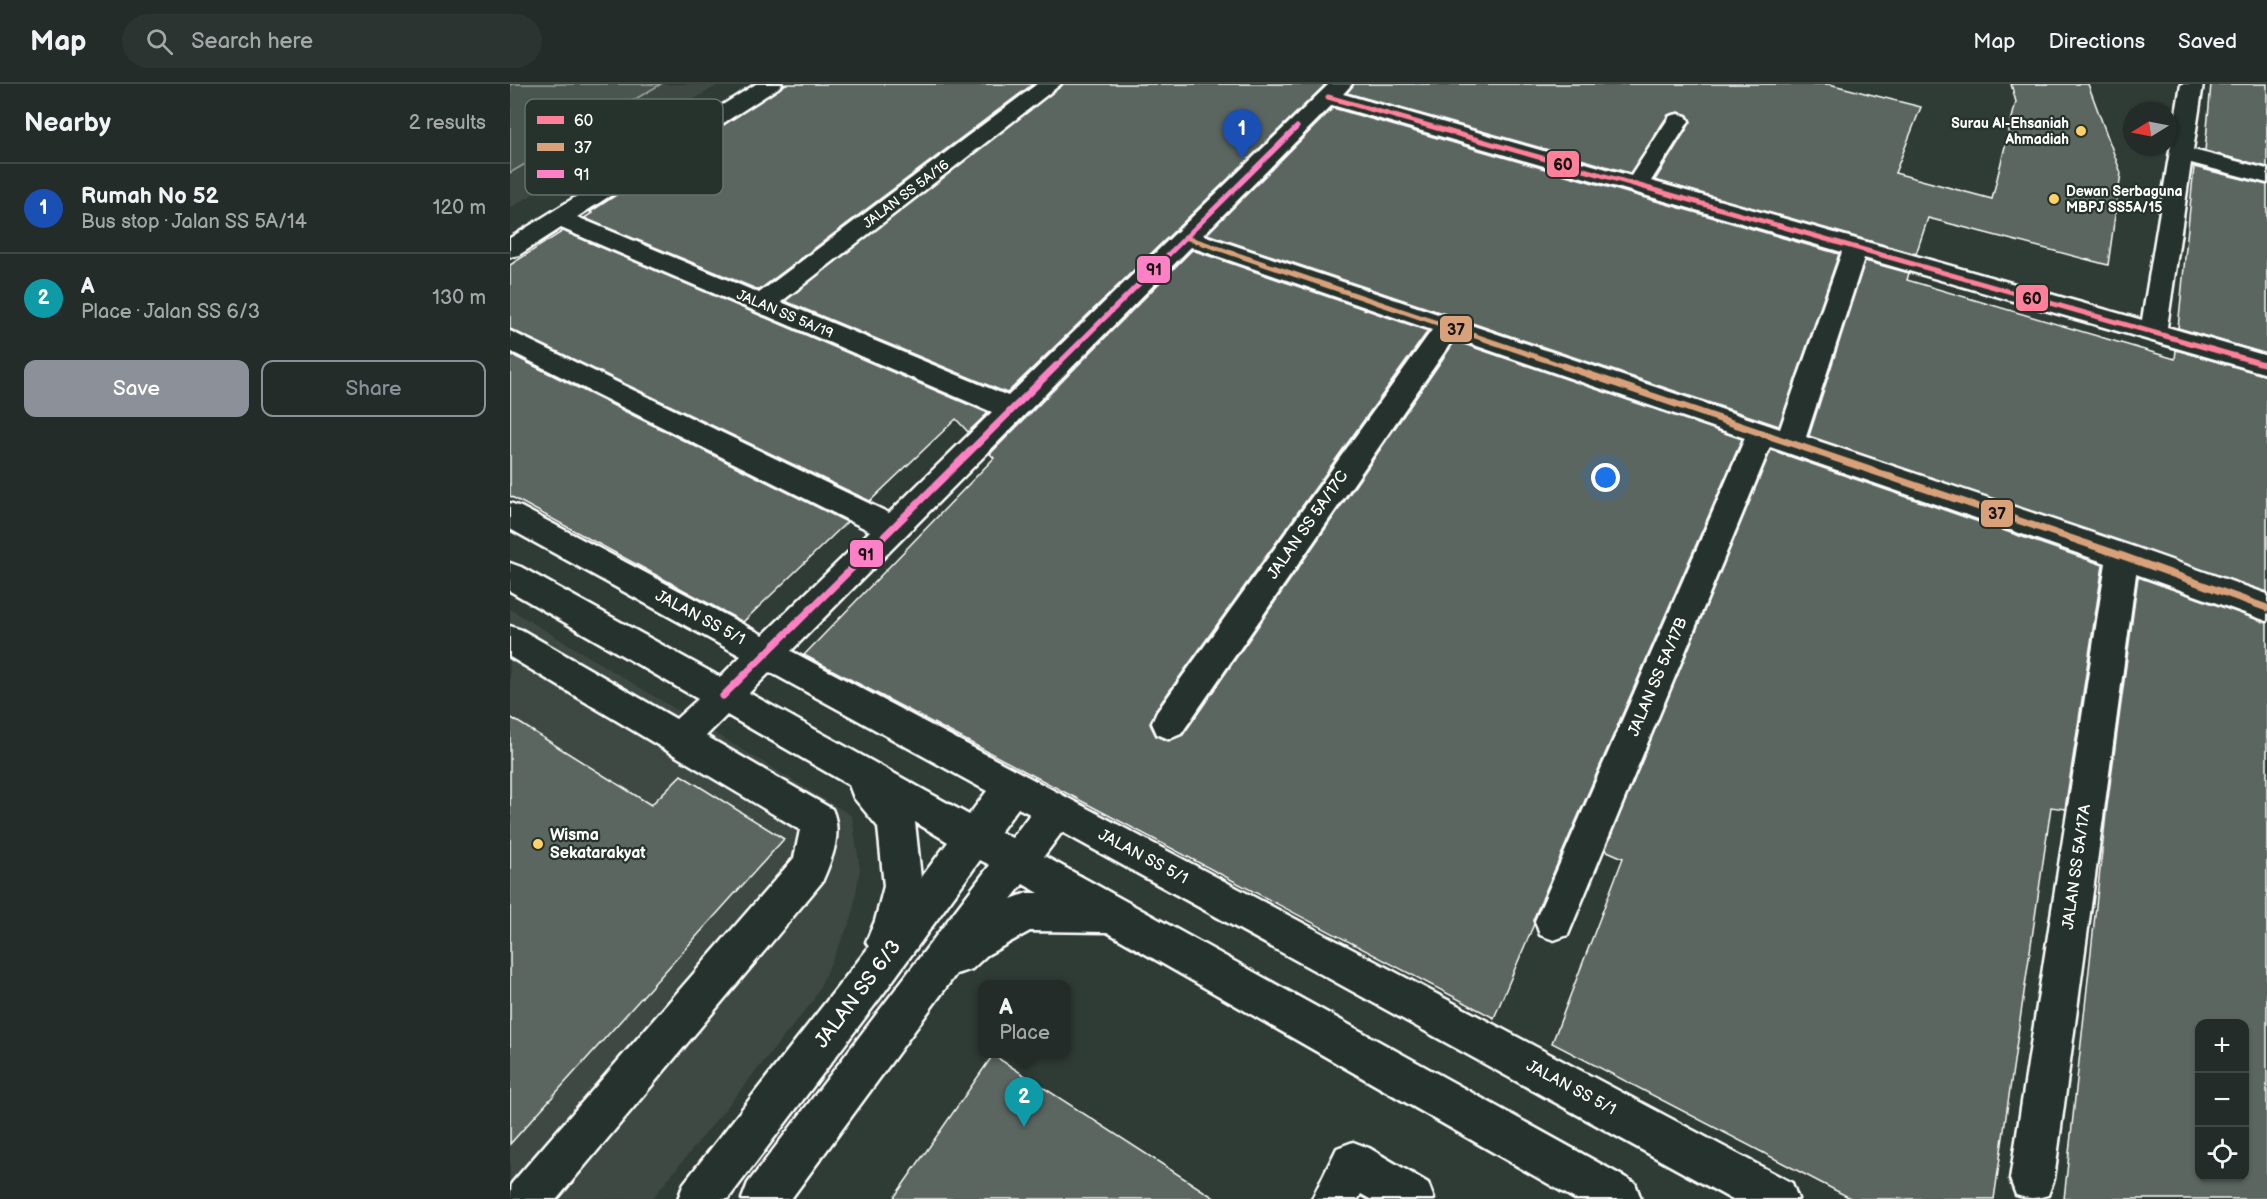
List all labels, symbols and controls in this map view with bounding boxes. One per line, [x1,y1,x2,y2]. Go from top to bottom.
search box [122,14,542,68]
text: Map [30,25,86,58]
icon: search [143,25,176,58]
text: Search here [191,28,313,55]
text: Map [1973,29,2016,54]
text: Directions [2049,29,2145,54]
text: Saved [2178,29,2237,54]
legend [525,99,723,195]
north arrow [2123,102,2177,156]
text: Nearby [24,108,111,139]
pin: 1 [1222,110,1262,159]
text: 2 results [409,111,486,135]
text: 60 [574,112,593,131]
place label: Surau Al-Ehsaniah Ahmadiah [1951,115,2069,148]
marker: Surau Al-Ehsaniah Ahmadiah [2074,124,2088,138]
text: 37 [574,139,592,158]
line badge: 60 [1546,150,1580,178]
street label: JALAN SS 5A/16 [860,156,953,232]
text: 60 [1553,156,1573,175]
text: 91 [574,166,589,185]
text: Rumah No 52 [81,183,219,210]
place label: Dewan Serbaguna MBPJ SS5A/15 [2066,183,2183,216]
marker: Dewan Serbaguna MBPJ SS5A/15 [2047,192,2061,206]
text: 1 [39,196,48,220]
text: 120 m [433,196,486,220]
text: Bus stop · Jalan SS 5A/14 [81,210,307,234]
line badge: 91 [1136,255,1171,284]
text: 91 [1146,261,1162,280]
text: A [81,273,94,300]
line badge: 60 [2015,284,2049,312]
text: 2 [38,286,49,310]
text: 130 m [432,286,486,310]
street label: JALAN SS 5A/19 [734,286,836,342]
text: 60 [2022,290,2042,309]
text: Place · Jalan SS 6/3 [81,300,260,324]
line badge: 37 [1439,315,1473,343]
text: 37 [1447,321,1465,340]
button: Save [24,360,249,417]
button: Share [261,360,486,417]
your location [1591,463,1620,492]
street label: JALAN SS 5A/17C [1264,467,1352,583]
line badge: 37 [1980,499,2014,528]
text: 37 [1988,505,2006,524]
line badge: 91 [849,539,884,568]
text: 91 [858,546,874,565]
street label: JALAN SS 5/1 [652,586,748,650]
street label: JALAN SS 5A/17B [1624,615,1692,739]
street label: JALAN SS 5A/17A [2059,803,2095,931]
street label: JALAN SS 5/1 [1095,825,1191,889]
place label: Wisma Sekatarakyat [550,826,646,863]
marker: Wisma Sekatarakyat [531,837,545,851]
street label: JALAN SS 6/3 [810,935,906,1053]
popup [978,980,1071,1058]
text: A [999,994,1013,1021]
map controls [2195,1019,2249,1181]
button: + [2195,1019,2249,1073]
text: Place [999,1021,1050,1045]
street label: JALAN SS 5/1 [1523,1056,1619,1120]
button: − [2195,1073,2249,1127]
pin: 2 [1004,1078,1044,1127]
button: locate [2195,1127,2249,1181]

